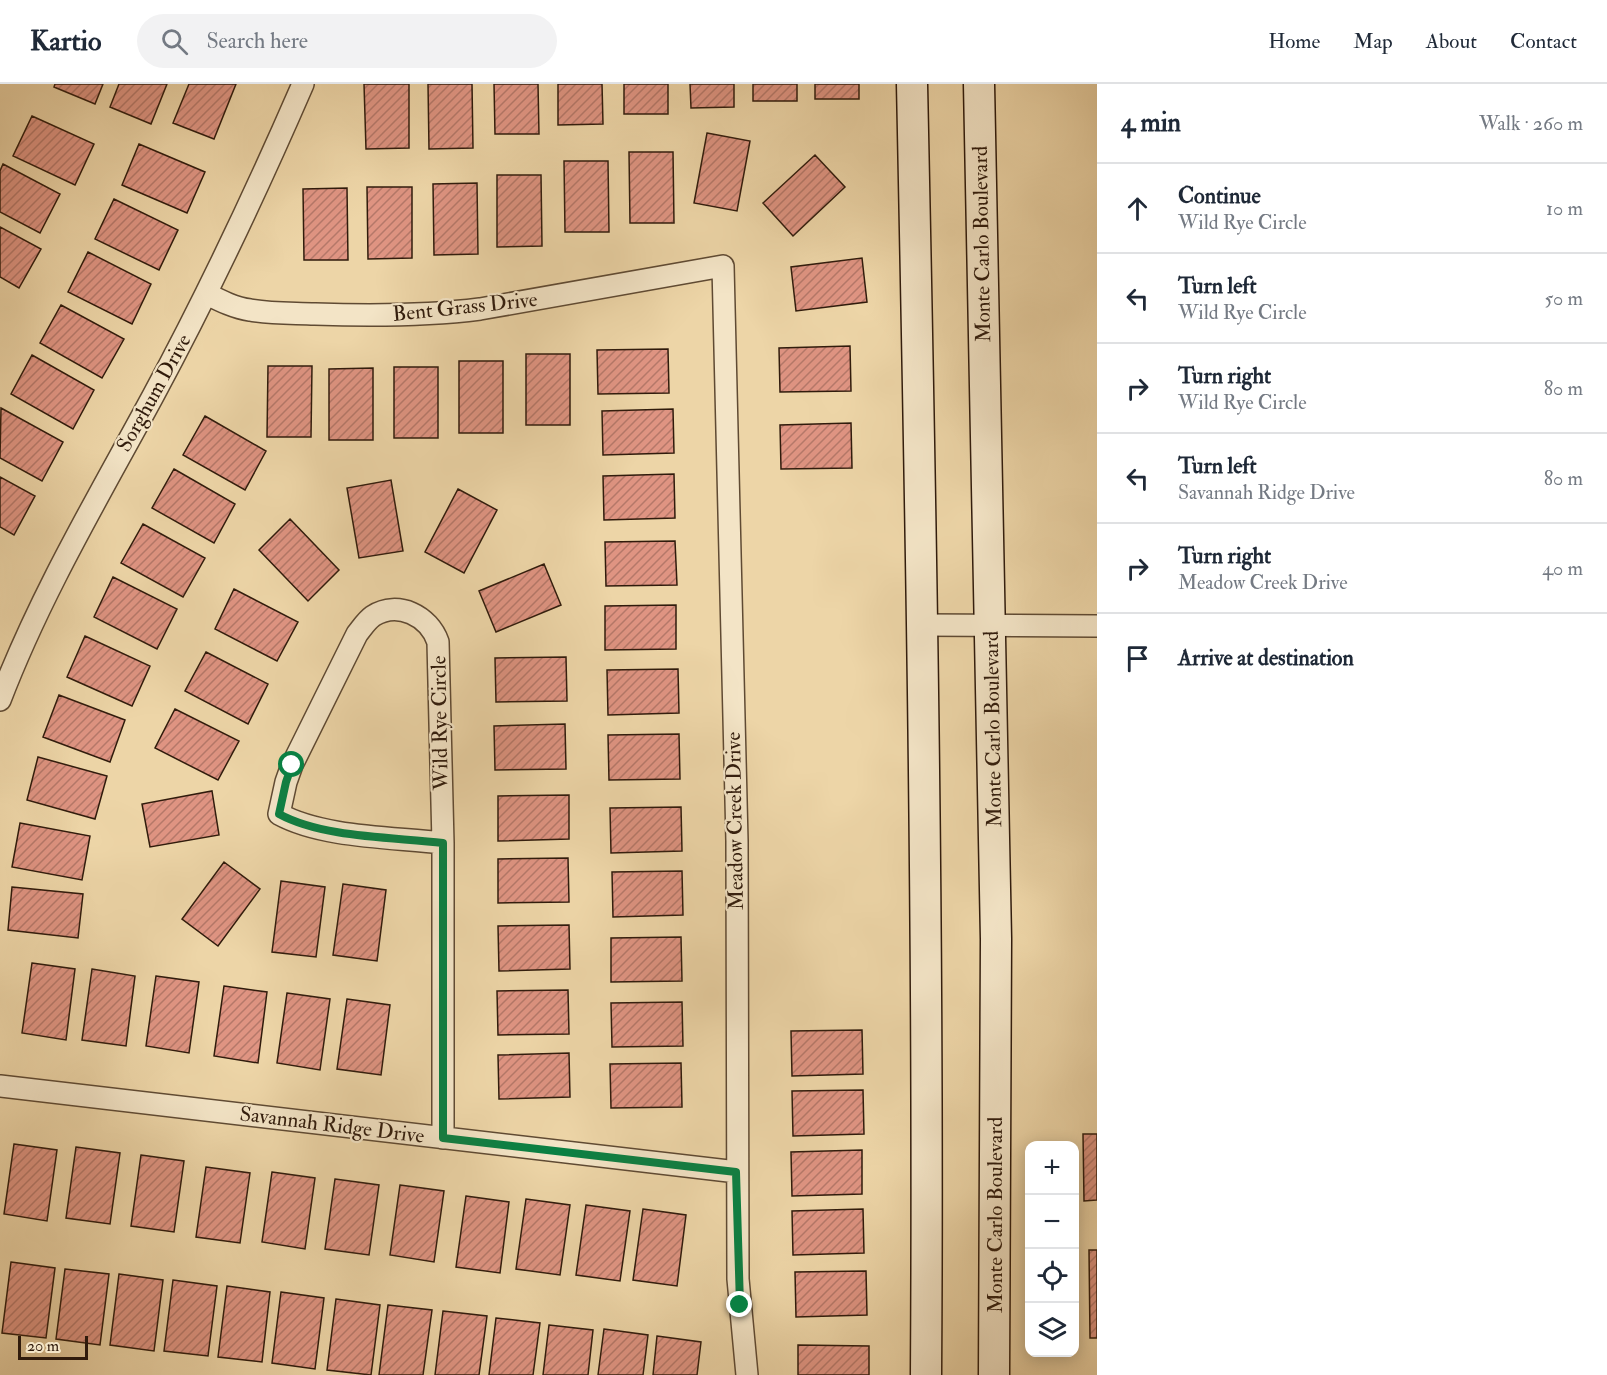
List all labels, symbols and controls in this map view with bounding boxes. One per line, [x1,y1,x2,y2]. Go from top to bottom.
search box [137,14,557,68]
text: Kartio [30,24,101,59]
icon: search [158,25,191,58]
text: Search here [206,27,308,55]
text: Home [1268,28,1320,55]
text: Map [1353,28,1393,55]
text: About [1426,28,1477,55]
text: Contact [1510,28,1577,55]
text: 4 min [1121,107,1181,139]
text: Walk · 260 m [1479,111,1583,136]
street label: Monte Carlo Boulevard [967,145,997,343]
text: Continue [1178,182,1261,210]
icon: ahead [1121,192,1154,225]
text: 10 m [1546,196,1583,221]
text: Wild Rye Circle [1178,210,1307,235]
text: Turn left [1178,272,1257,300]
icon: left [1121,282,1154,315]
street label: Bent Grass Drive [391,286,539,328]
text: 50 m [1544,286,1583,311]
text: Wild Rye Circle [1178,300,1307,325]
street label: Sorghum Drive [111,329,198,457]
text: Turn right [1178,362,1271,390]
icon: right [1121,372,1154,405]
text: 80 m [1544,376,1583,401]
text: Wild Rye Circle [1178,390,1307,415]
text: Turn left [1178,452,1257,480]
icon: left [1121,462,1154,495]
text: 80 m [1544,466,1583,491]
text: Savannah Ridge Drive [1178,480,1355,505]
text: Turn right [1178,542,1271,570]
icon: right [1121,552,1154,585]
text: 40 m [1542,556,1583,581]
text: Meadow Creek Drive [1178,570,1348,595]
street label: Monte Carlo Boulevard [978,630,1008,828]
icon: arrive [1121,642,1154,675]
text: Arrive at destination [1178,644,1354,672]
street label: Wild Rye Circle [425,655,455,792]
street label: Meadow Creek Drive [720,731,750,910]
route start [278,751,304,777]
street label: Savannah Ridge Drive [238,1100,426,1150]
street label: Monte Carlo Boulevard [982,1116,1009,1313]
map controls [1025,1141,1079,1357]
button: + [1025,1141,1079,1195]
button: − [1025,1195,1079,1249]
button: locate [1025,1249,1079,1303]
route end [726,1291,752,1317]
button: layers [1025,1303,1079,1357]
scale bar [18,1333,88,1360]
text: 20 m [27,1336,59,1356]

